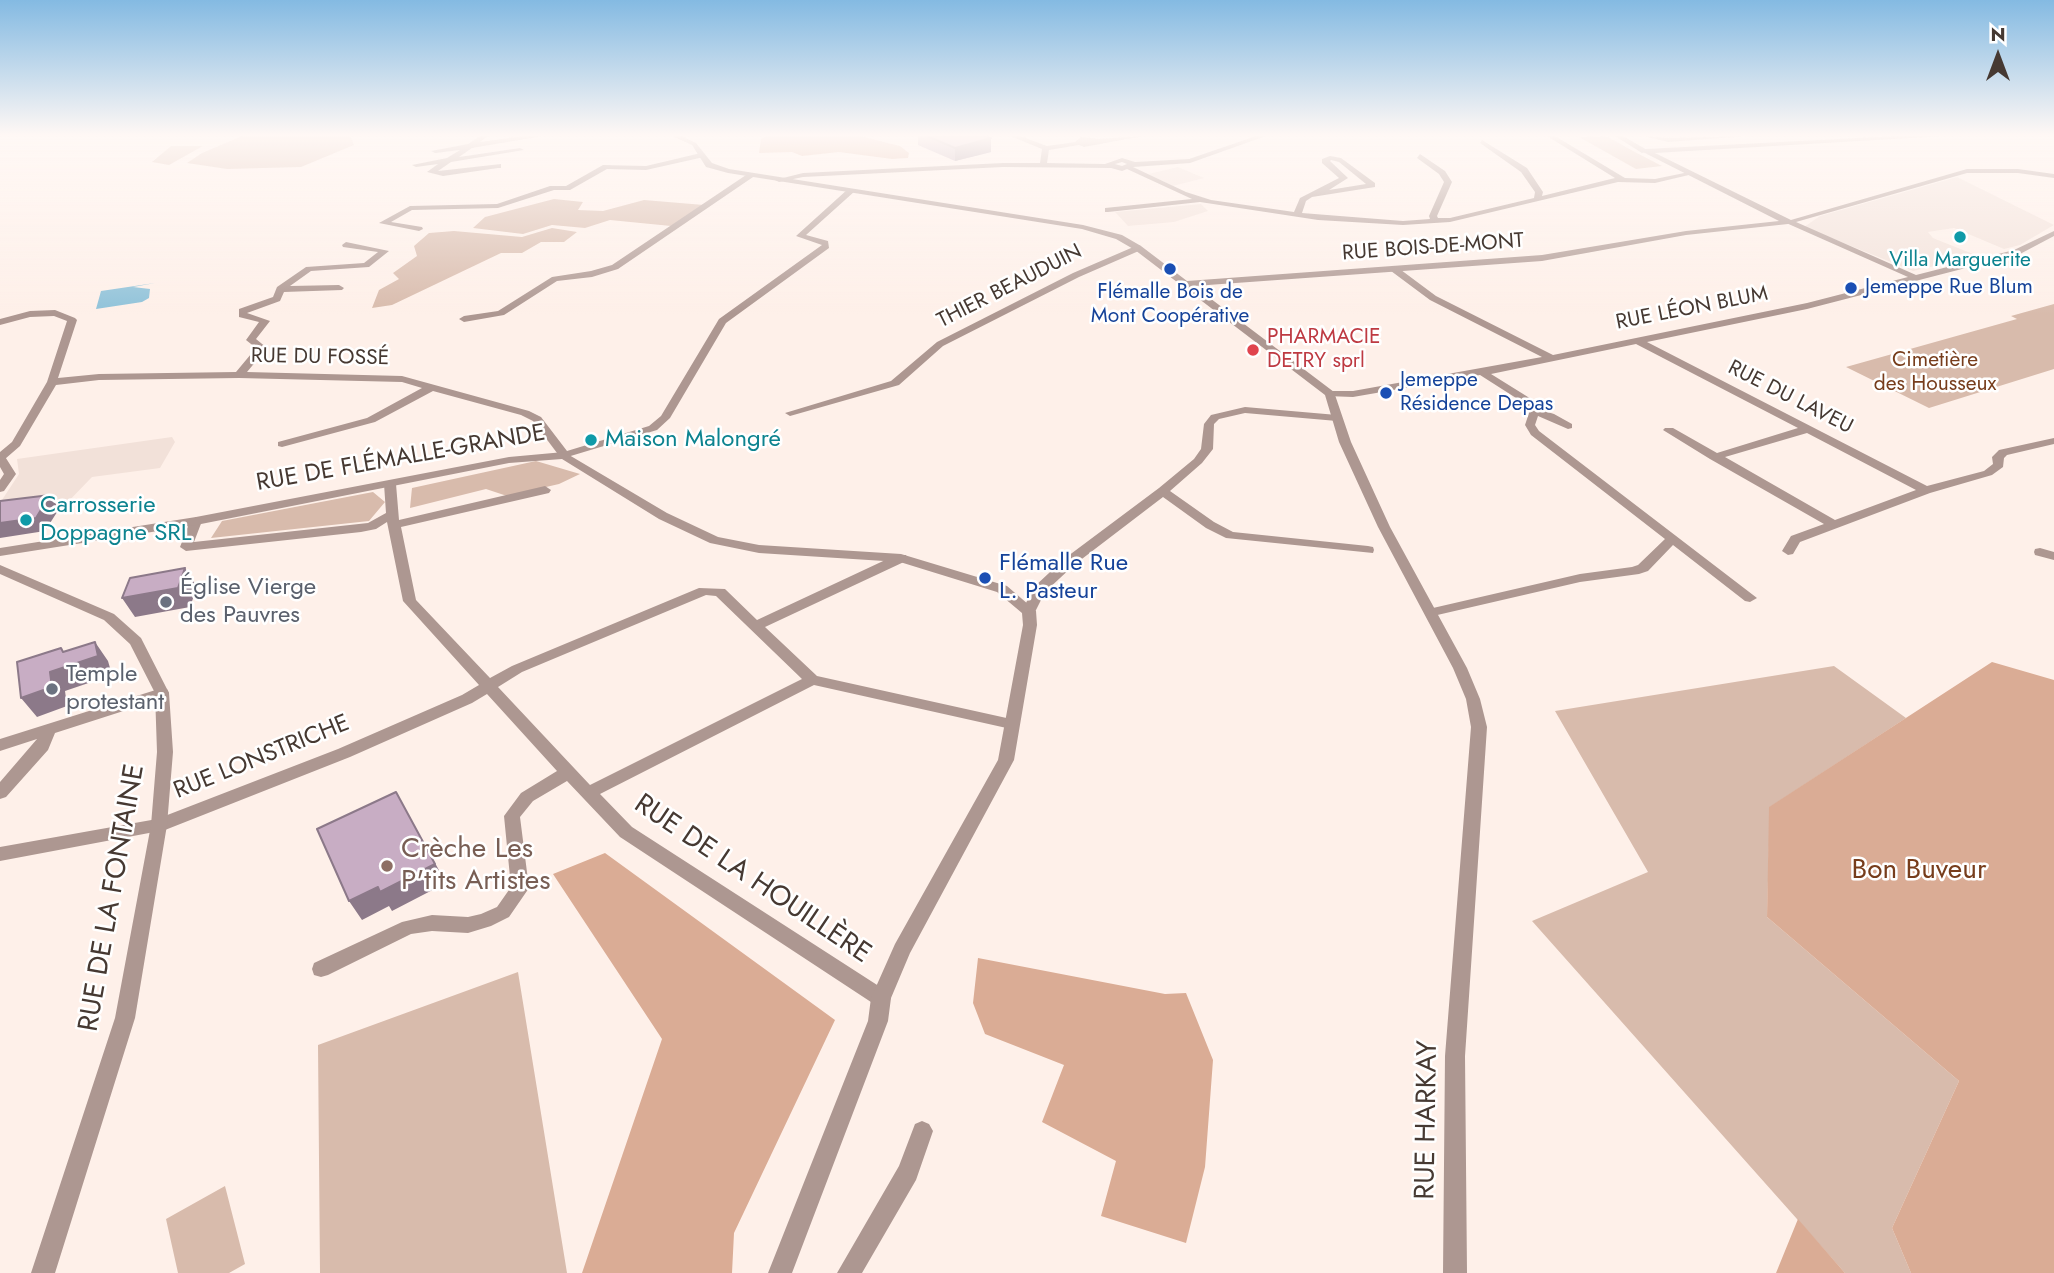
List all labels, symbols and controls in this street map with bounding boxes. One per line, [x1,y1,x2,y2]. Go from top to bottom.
north arrow [1963,21,2033,91]
text: N [1990,21,2006,48]
street label: RUE BOIS-DE-MONT [1341,229,1525,267]
marker: Villa Marguerite [1952,229,1968,245]
street label: THIER BEAUDUIN [934,240,1086,334]
place label: Villa Marguerite [1889,248,2031,274]
marker: Flémalle Bois de Mont Coopérative [1162,261,1178,277]
place label: Jemeppe Rue Blum [1865,275,2033,301]
place label: Flémalle Bois de Mont Coopérative [1091,280,1249,330]
marker: Jemeppe Rue Blum [1843,280,1859,296]
street label: RUE LÉON BLUM [1614,282,1770,336]
place label: PHARMACIE DETRY sprl [1267,325,1380,375]
marker: PHARMACIE DETRY sprl [1245,342,1261,358]
street label: RUE DU FOSSÉ [251,344,389,372]
park label: Cimetière des Housseux [1874,348,1996,398]
street label: RUE DU LAVEU [1723,356,1857,440]
place label: Jemeppe Résidence Depas [1400,368,1553,418]
marker: Jemeppe Résidence Depas [1378,385,1394,401]
street label: RUE DE FLÉMALLE-GRANDE [254,419,548,499]
place label: Maison Malongré [605,426,781,454]
marker: Maison Malongré [583,432,599,448]
place label: Carrosserie Doppagne SRL [40,492,192,548]
marker: Carrosserie Doppagne SRL [18,512,34,528]
place label: Flémalle Rue L. Pasteur [999,550,1128,606]
marker: Flémalle Rue L. Pasteur [977,570,993,586]
place label: Église Vierge des Pauvres [180,574,316,630]
marker: Église Vierge des Pauvres [158,594,174,610]
place label: Temple protestant [66,661,164,717]
marker: Temple protestant [44,681,60,697]
street label: RUE LONSTRICHE [170,710,354,806]
street label: RUE DE LA FONTAINE [73,762,153,1034]
street label: RUE DE LA HOUILLÈRE [627,788,877,972]
place label: Crèche Les P'tits Artistes [401,833,551,899]
park label: Bon Buveur [1852,854,1986,888]
marker: Crèche Les P'tits Artistes [379,858,395,874]
street label: RUE HARKAY [1410,1040,1446,1200]

